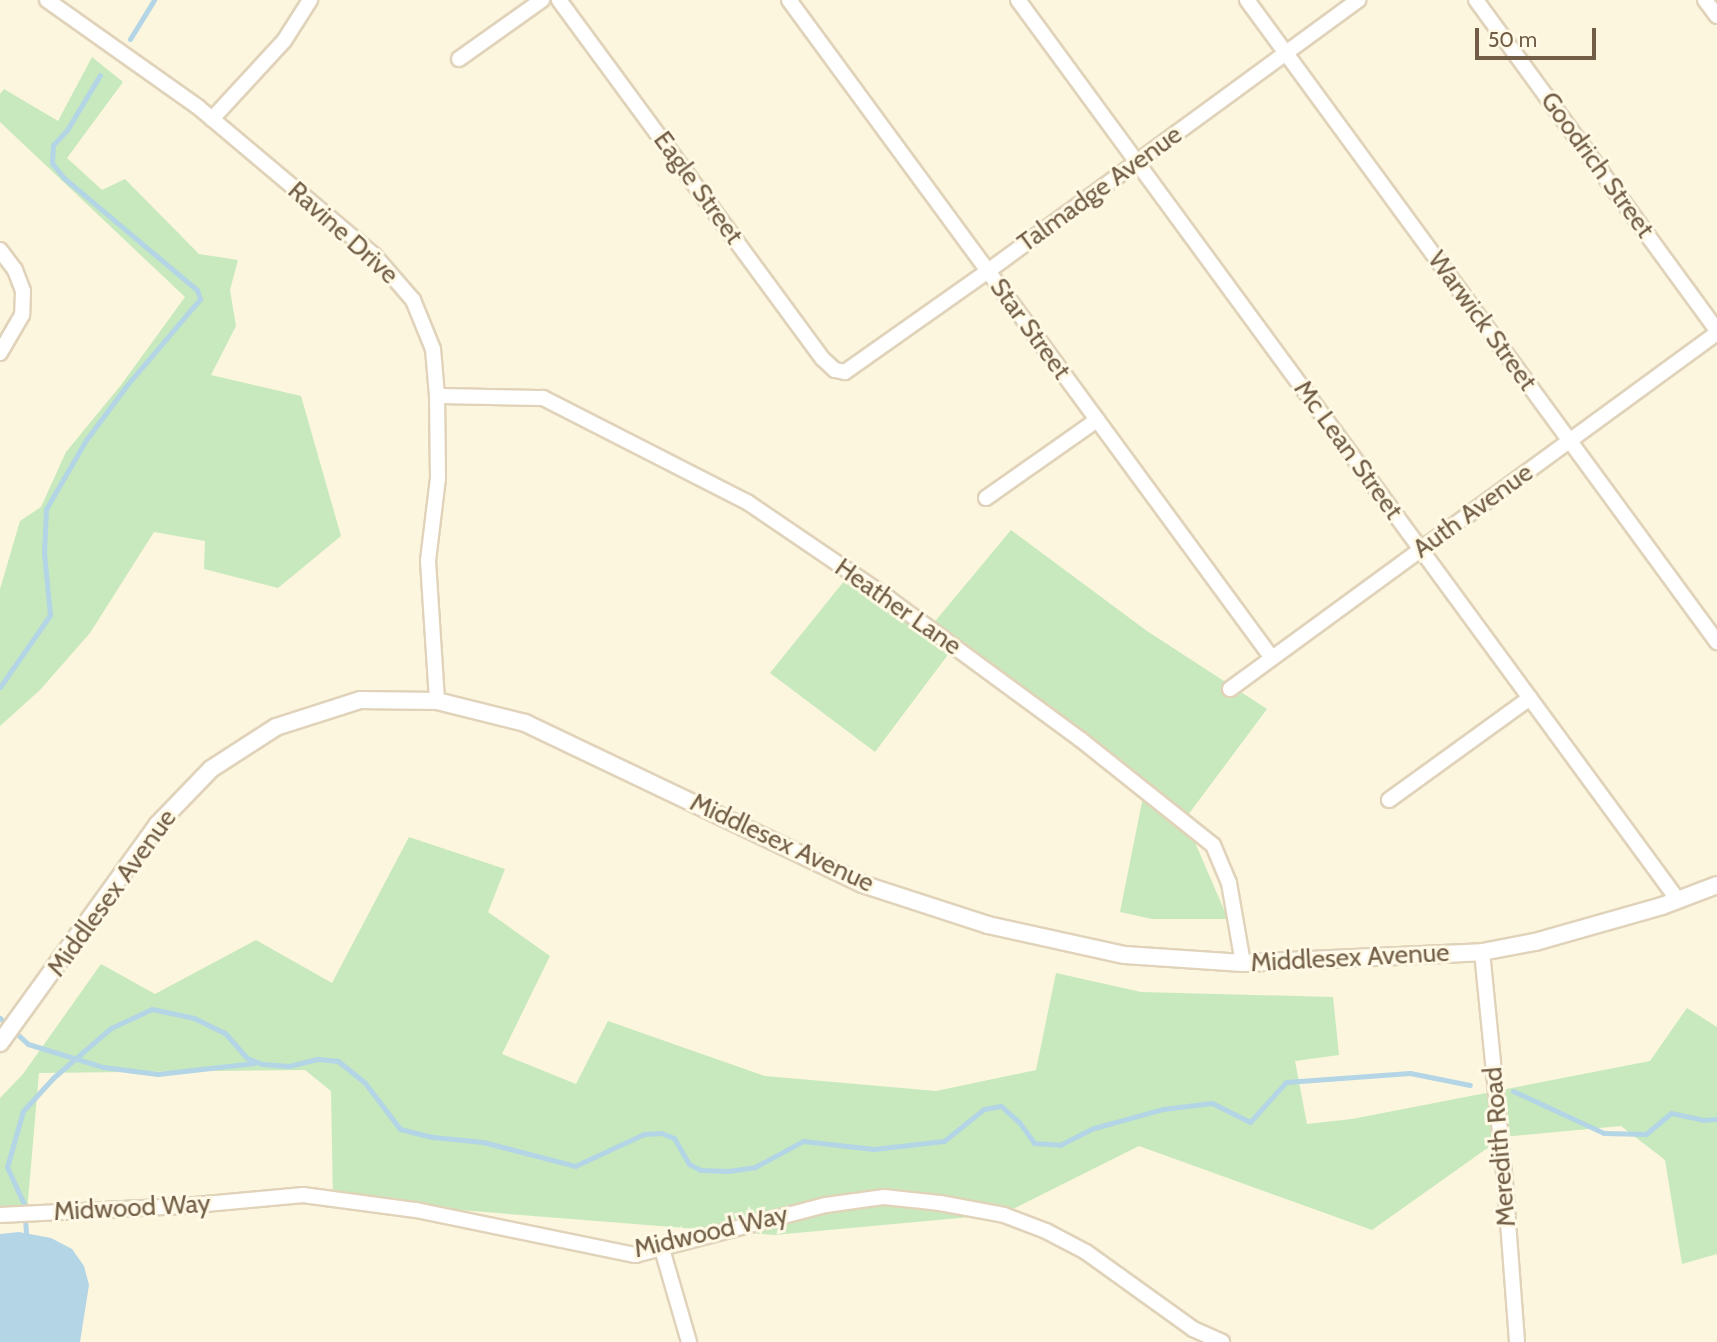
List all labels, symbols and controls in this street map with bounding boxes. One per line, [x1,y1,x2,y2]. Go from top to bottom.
scale bar [1479,14,1600,58]
text: 50 m [1488,27,1537,52]
street label: Goodrich Street [1534,86,1660,244]
street label: Talmadge Avenue [1012,119,1188,259]
street label: Eagle Street [647,126,749,250]
street label: Ravine Drive [281,175,405,291]
street label: Warwick Street [1421,245,1543,397]
street label: Star Street [983,273,1077,385]
street label: Mc Lean Street [1287,374,1409,526]
street label: Auth Avenue [1407,457,1539,565]
street label: Heather Lane [829,552,967,662]
street label: Middlesex Avenue [685,787,879,899]
street label: Middlesex Avenue [41,803,183,983]
street label: Middlesex Avenue [1250,937,1450,979]
street label: Meredith Road [1477,1066,1523,1228]
street label: Midwood Way [53,1188,211,1228]
street label: Midwood Way [631,1199,791,1265]

